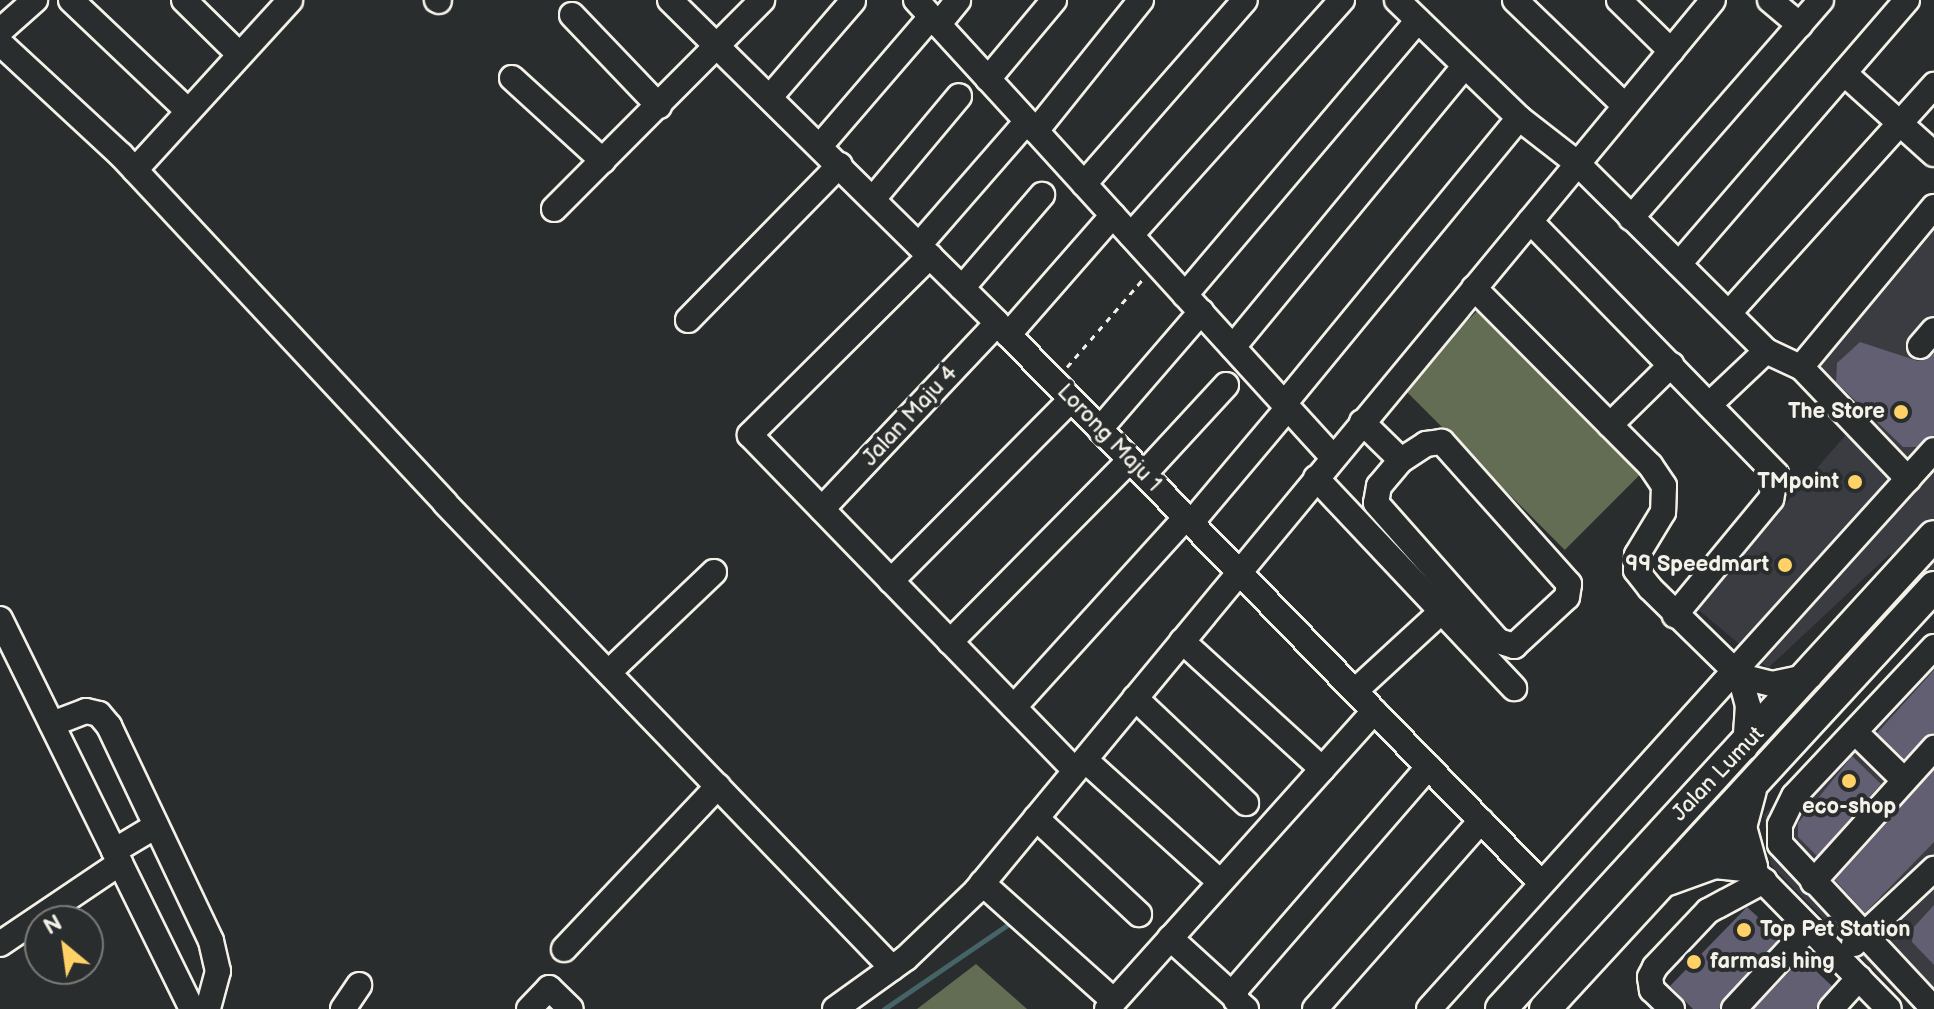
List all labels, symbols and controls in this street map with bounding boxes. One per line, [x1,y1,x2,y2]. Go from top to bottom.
street label: Jalan Maju 4 [857,360,963,472]
street label: Lorong Maju 1 [1051,379,1167,497]
place label: The Store [1788,399,1885,425]
marker: The Store [1892,403,1910,421]
place label: TMpoint [1757,469,1839,495]
marker: TMpoint [1846,473,1864,491]
place label: 99 Speedmart [1625,552,1769,578]
marker: 99 Speedmart [1776,556,1794,574]
street label: Jalan Lumut [1666,721,1770,827]
marker: eco-shop [1840,772,1858,790]
place label: eco-shop [1802,794,1896,820]
north arrow [24,905,104,985]
text: N [39,910,67,941]
place label: Top Pet Station [1760,917,1910,943]
marker: Top Pet Station [1735,921,1753,939]
place label: farmasi hing [1710,949,1835,975]
marker: farmasi hing [1685,953,1703,971]

